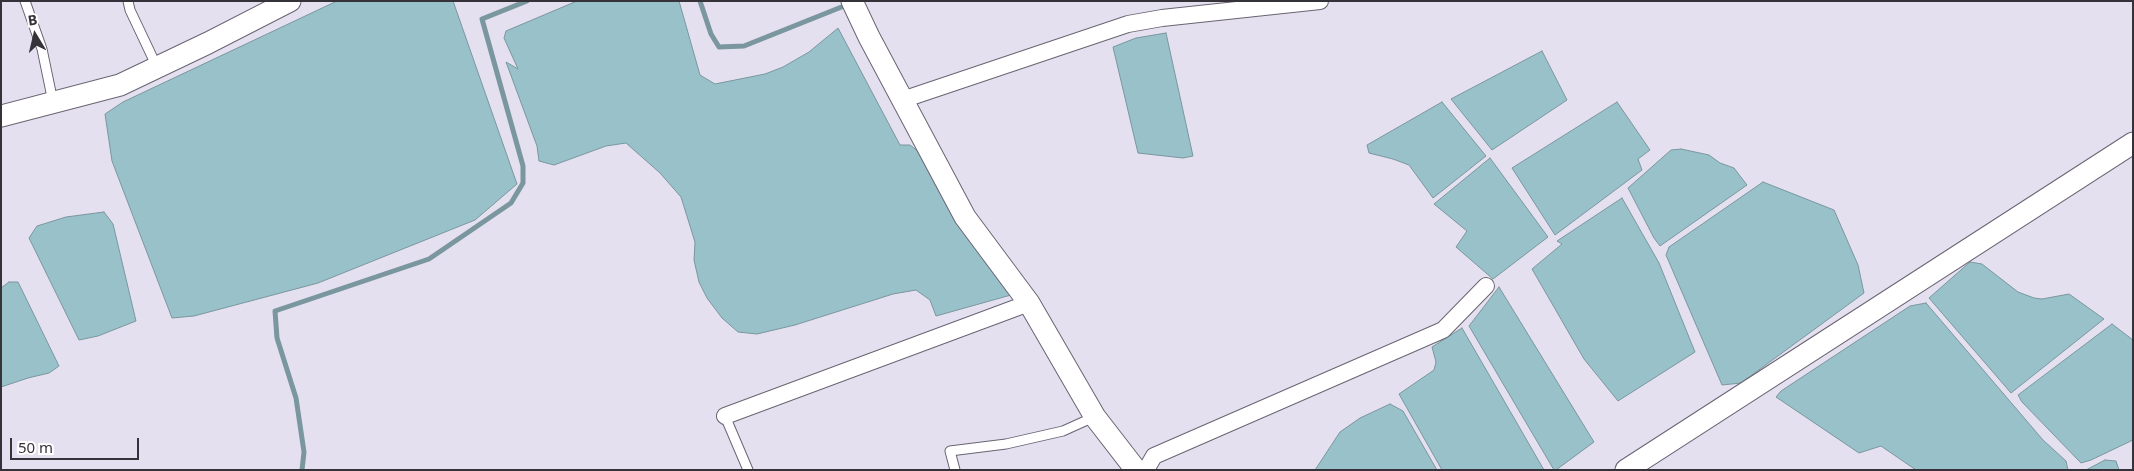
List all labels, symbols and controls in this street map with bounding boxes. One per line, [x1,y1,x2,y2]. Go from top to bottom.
north arrow [10,10,60,60]
text: B [26,10,39,30]
scale bar [12,428,141,460]
text: 50 m [18,437,53,457]

